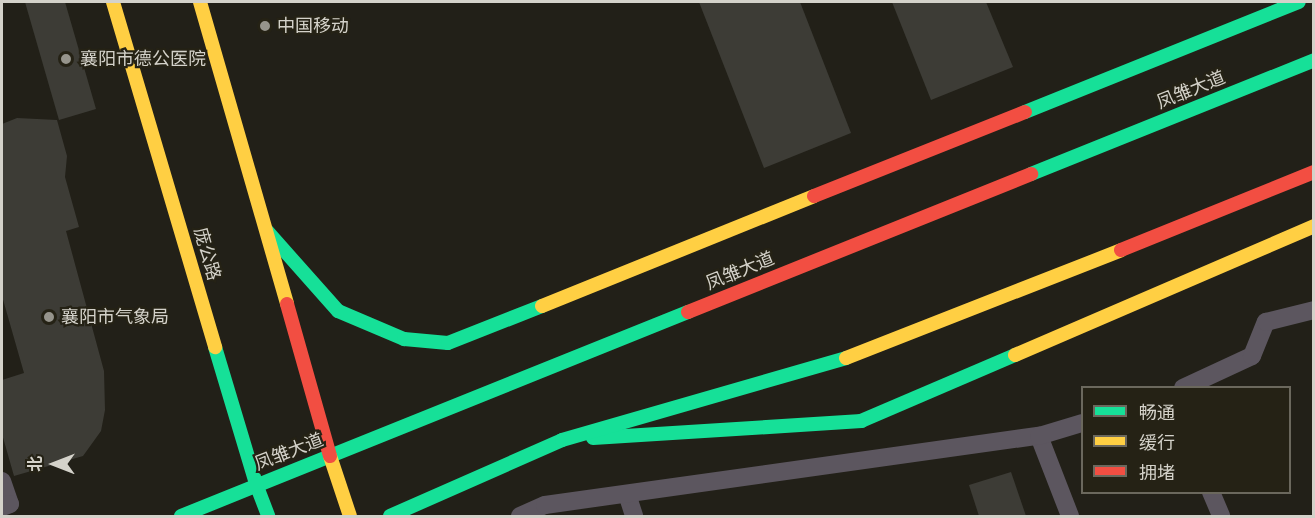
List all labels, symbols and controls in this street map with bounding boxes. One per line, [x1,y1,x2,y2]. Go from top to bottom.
place label: 中国移动 [277,15,349,37]
marker: 中国移动 [258,19,272,33]
place label: 襄阳市德公医院 [80,48,206,70]
marker: 襄阳市德公医院 [57,50,75,68]
street label: 凤雏大道 [1154,67,1228,113]
street label: 庞公路 [189,225,225,283]
street label: 凤雏大道 [703,248,777,294]
place label: 襄阳市气象局 [61,306,169,328]
marker: 襄阳市气象局 [42,310,56,324]
legend [1081,386,1291,494]
text: 畅通 [1139,402,1175,424]
street label: 凤雏大道 [252,429,326,475]
text: 缓行 [1139,432,1175,454]
north arrow [24,434,84,494]
text: 北 [26,456,45,472]
text: 拥堵 [1139,462,1175,484]

